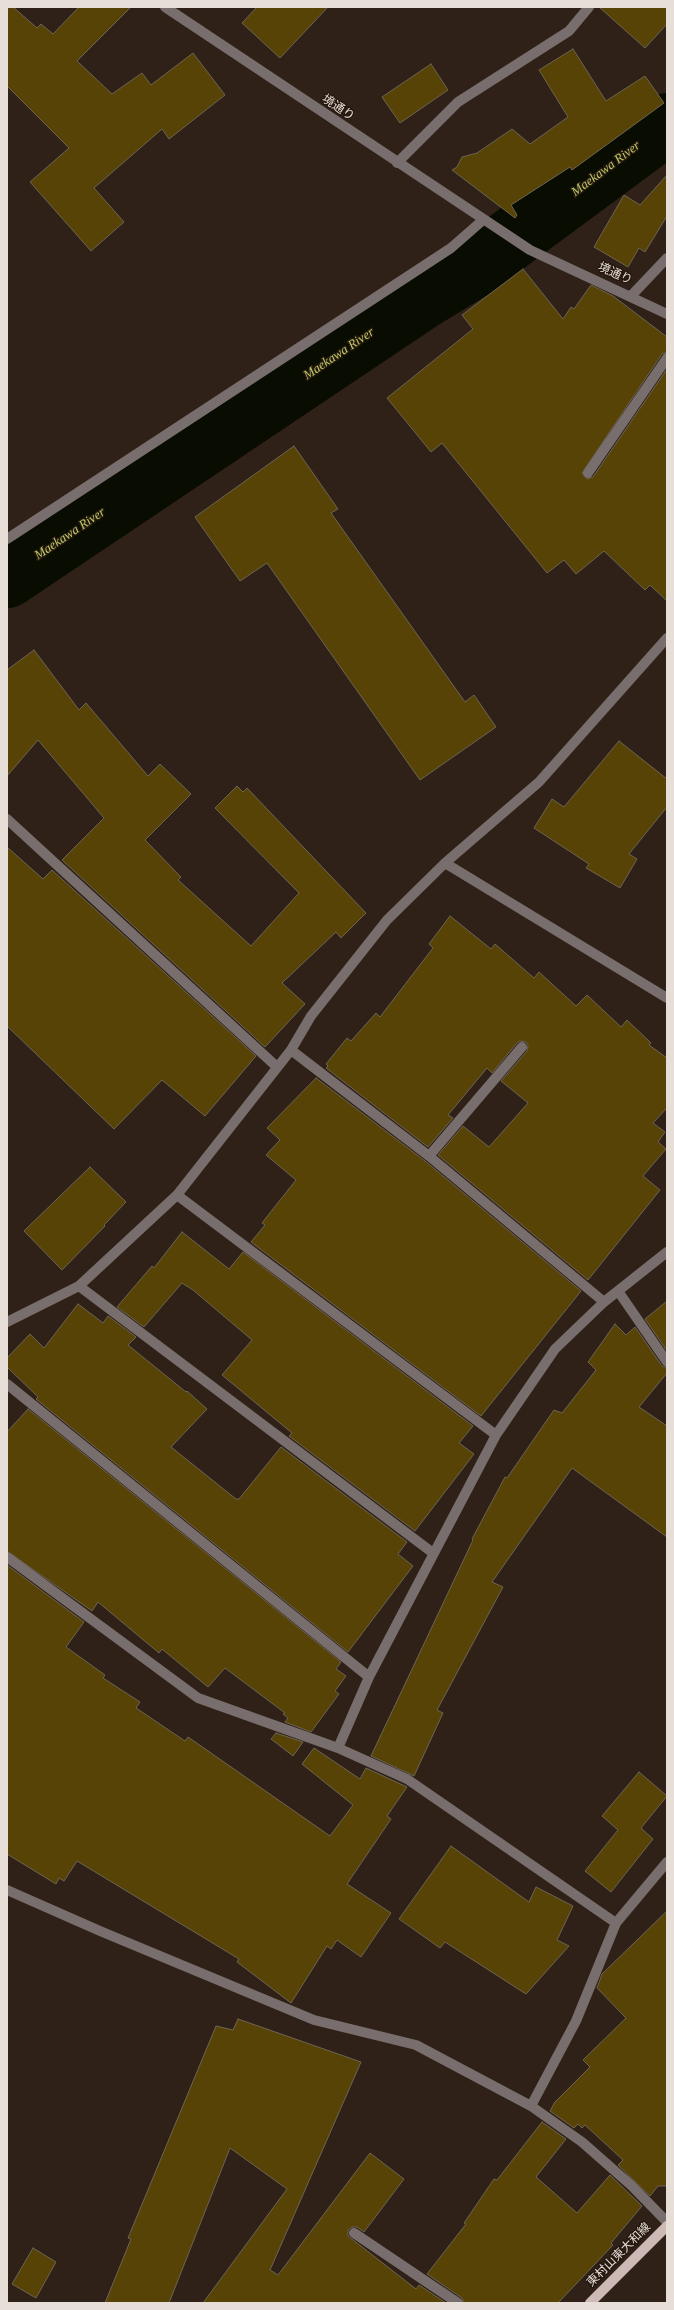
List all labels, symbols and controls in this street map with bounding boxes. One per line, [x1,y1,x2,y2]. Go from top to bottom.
street label: 境通り [319,92,357,124]
water label: Maekawa River [569,138,643,200]
street label: 境通り [596,260,634,288]
water label: Maekawa River [301,325,377,383]
water label: Maekawa River [32,505,108,563]
street label: 東村山東大和線 [584,2220,654,2290]

